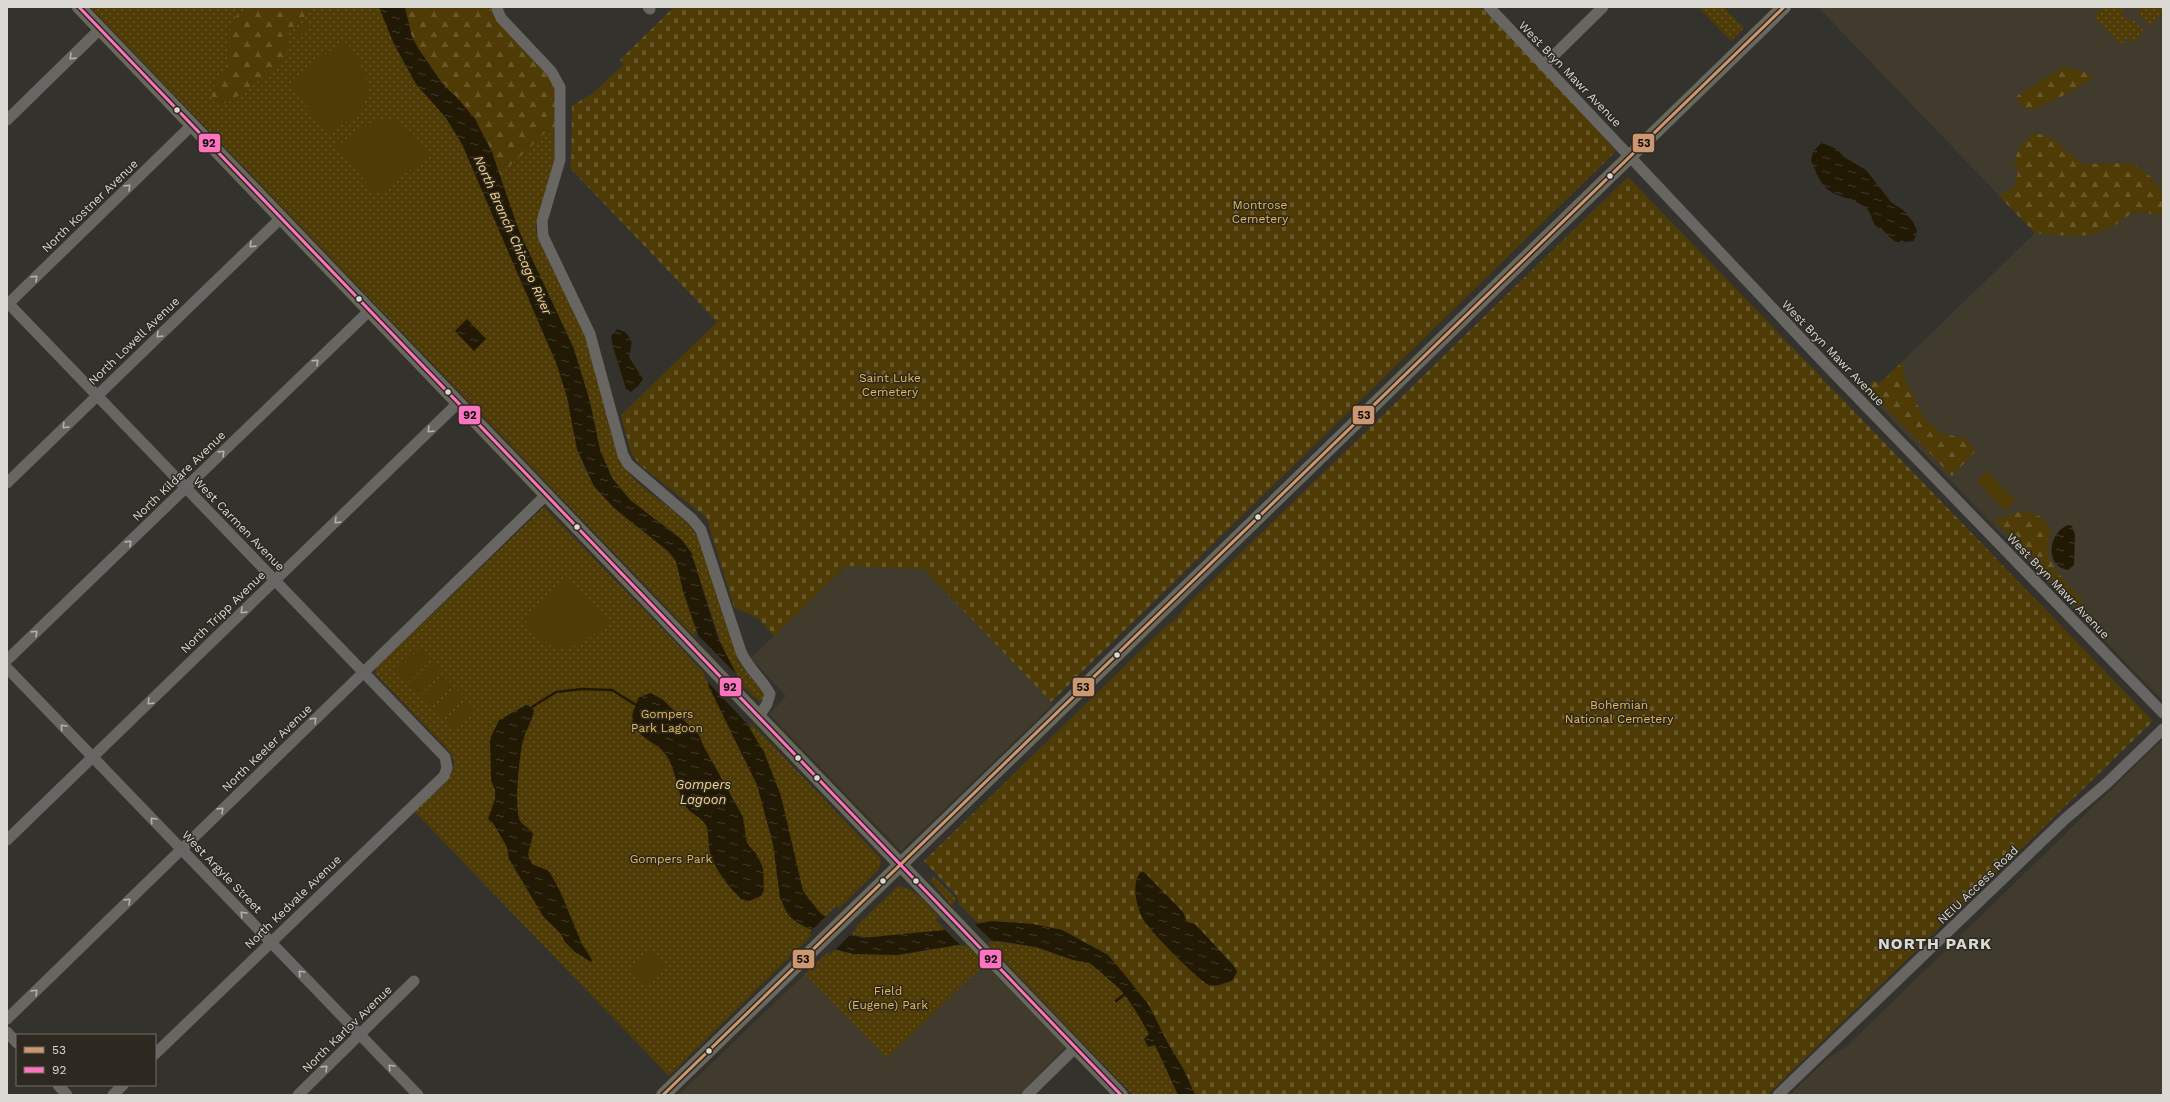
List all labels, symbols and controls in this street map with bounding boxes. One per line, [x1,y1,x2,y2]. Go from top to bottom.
street label: West Bryn Mawr Avenue [1516,18,1624,130]
one-way arrow [69,52,77,59]
unlabelled marker [172,105,182,115]
line badge: 92 [198,133,221,153]
line badge: 53 [1632,133,1655,153]
text: 92 [202,137,216,150]
text: 53 [1638,137,1651,150]
water label: North Branch Chicago River [471,153,555,318]
street label: North Kostner Avenue [39,156,141,255]
unlabelled marker [1605,171,1615,181]
one-way arrow [123,185,131,192]
park label: Montrose Cemetery [1232,198,1289,226]
one-way arrow [249,240,257,248]
one-way arrow [30,275,38,283]
street label: North Lowell Avenue [86,294,182,388]
unlabelled marker [354,294,364,304]
street label: West Bryn Mawr Avenue [1779,297,1887,409]
one-way arrow [156,330,164,338]
one-way arrow [311,360,319,367]
park label: Saint Luke Cemetery [859,371,921,399]
unlabelled marker [443,387,453,397]
line badge: 92 [458,405,481,425]
line badge: 53 [1352,405,1375,425]
text: 92 [463,409,477,422]
text: 53 [1358,409,1371,422]
one-way arrow [62,421,70,429]
one-way arrow [427,425,435,433]
street label: North Kildare Avenue [130,428,228,524]
one-way arrow [217,450,225,457]
street label: West Carmen Avenue [190,474,288,574]
unlabelled marker [1253,512,1263,522]
one-way arrow [334,516,342,524]
unlabelled marker [572,522,582,532]
street label: West Bryn Mawr Avenue [2004,530,2112,642]
one-way arrow [124,540,132,548]
street label: North Tripp Avenue [178,568,268,656]
one-way arrow [240,607,248,614]
one-way arrow [30,630,38,638]
unlabelled marker [1112,650,1122,660]
line badge: 92 [719,677,742,697]
line badge: 53 [1072,677,1095,697]
text: 92 [723,681,737,694]
text: 53 [1077,681,1090,694]
one-way arrow [147,697,155,705]
park label: Bohemian National Cemetery [1565,698,1674,726]
street label: North Keeler Avenue [219,701,315,795]
park label: Gompers Park Lagoon [631,707,703,735]
one-way arrow [309,717,317,725]
one-way arrow [61,724,68,731]
unlabelled marker [793,753,803,763]
unlabelled marker [812,773,822,783]
water label: Gompers Lagoon [675,777,731,807]
one-way arrow [216,808,224,815]
one-way arrow [150,817,158,825]
street label: West Argyle Street [179,828,265,916]
street label: NEIU Access Road [1935,843,2021,927]
street label: North Kedvale Avenue [242,852,344,952]
park label: Gompers Park [630,852,713,866]
unlabelled marker [878,876,888,886]
unlabelled marker [911,876,921,886]
one-way arrow [123,898,131,906]
one-way arrow [241,911,248,919]
district label: NORTH PARK [1878,934,1992,953]
line badge: 53 [792,949,815,969]
line badge: 92 [979,949,1002,969]
text: 53 [797,953,810,966]
text: 92 [984,953,998,966]
one-way arrow [298,970,305,978]
street label: North Karlov Avenue [299,982,395,1075]
park label: Field (Eugene) Park [848,984,928,1012]
one-way arrow [30,989,38,997]
legend [16,1034,156,1086]
text: 53 [52,1043,66,1057]
unlabelled marker [704,1046,714,1056]
text: 92 [52,1063,66,1077]
one-way arrow [388,1064,396,1072]
one-way arrow [320,1065,328,1073]

